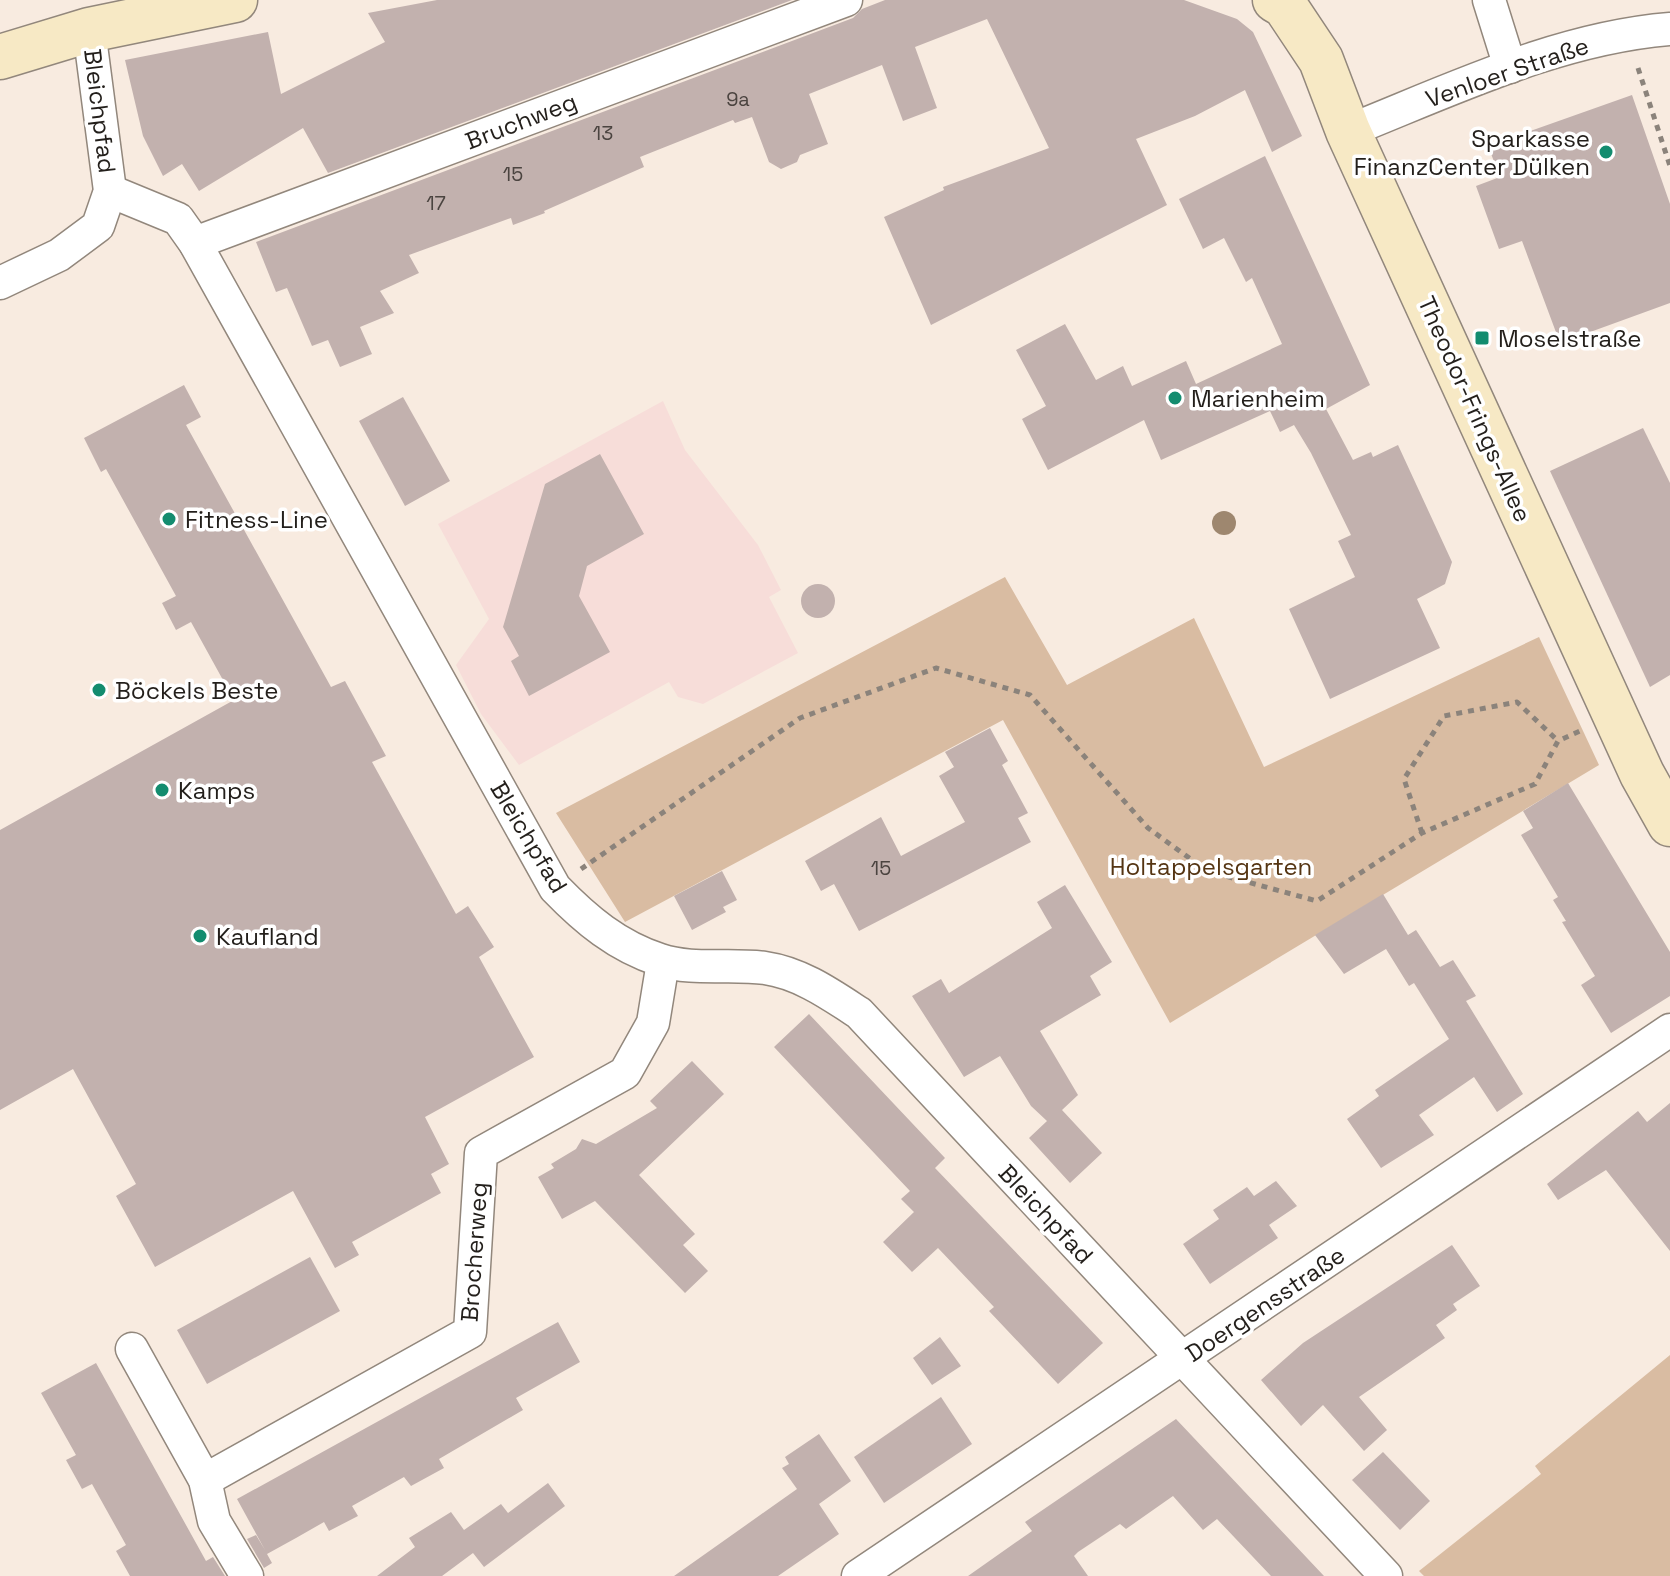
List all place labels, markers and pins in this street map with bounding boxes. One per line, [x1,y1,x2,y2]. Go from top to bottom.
place label: Sparkasse FinanzCenter Dülken [1354,123,1590,182]
marker: Sparkasse FinanzCenter Dülken [1597,143,1615,161]
place label: Moselstraße [1498,323,1641,354]
marker: Moselstraße [1473,329,1491,347]
place label: Marienheim [1191,383,1325,414]
marker: Marienheim [1166,389,1184,407]
place label: Fitness-Line [185,504,328,535]
marker: Fitness-Line [160,510,178,528]
place label: Böckels Beste [115,675,279,706]
marker: Böckels Beste [90,681,108,699]
place label: Kamps [178,775,255,806]
marker: Kamps [153,781,171,799]
place label: Kaufland [216,921,319,952]
marker: Kaufland [191,927,209,945]

